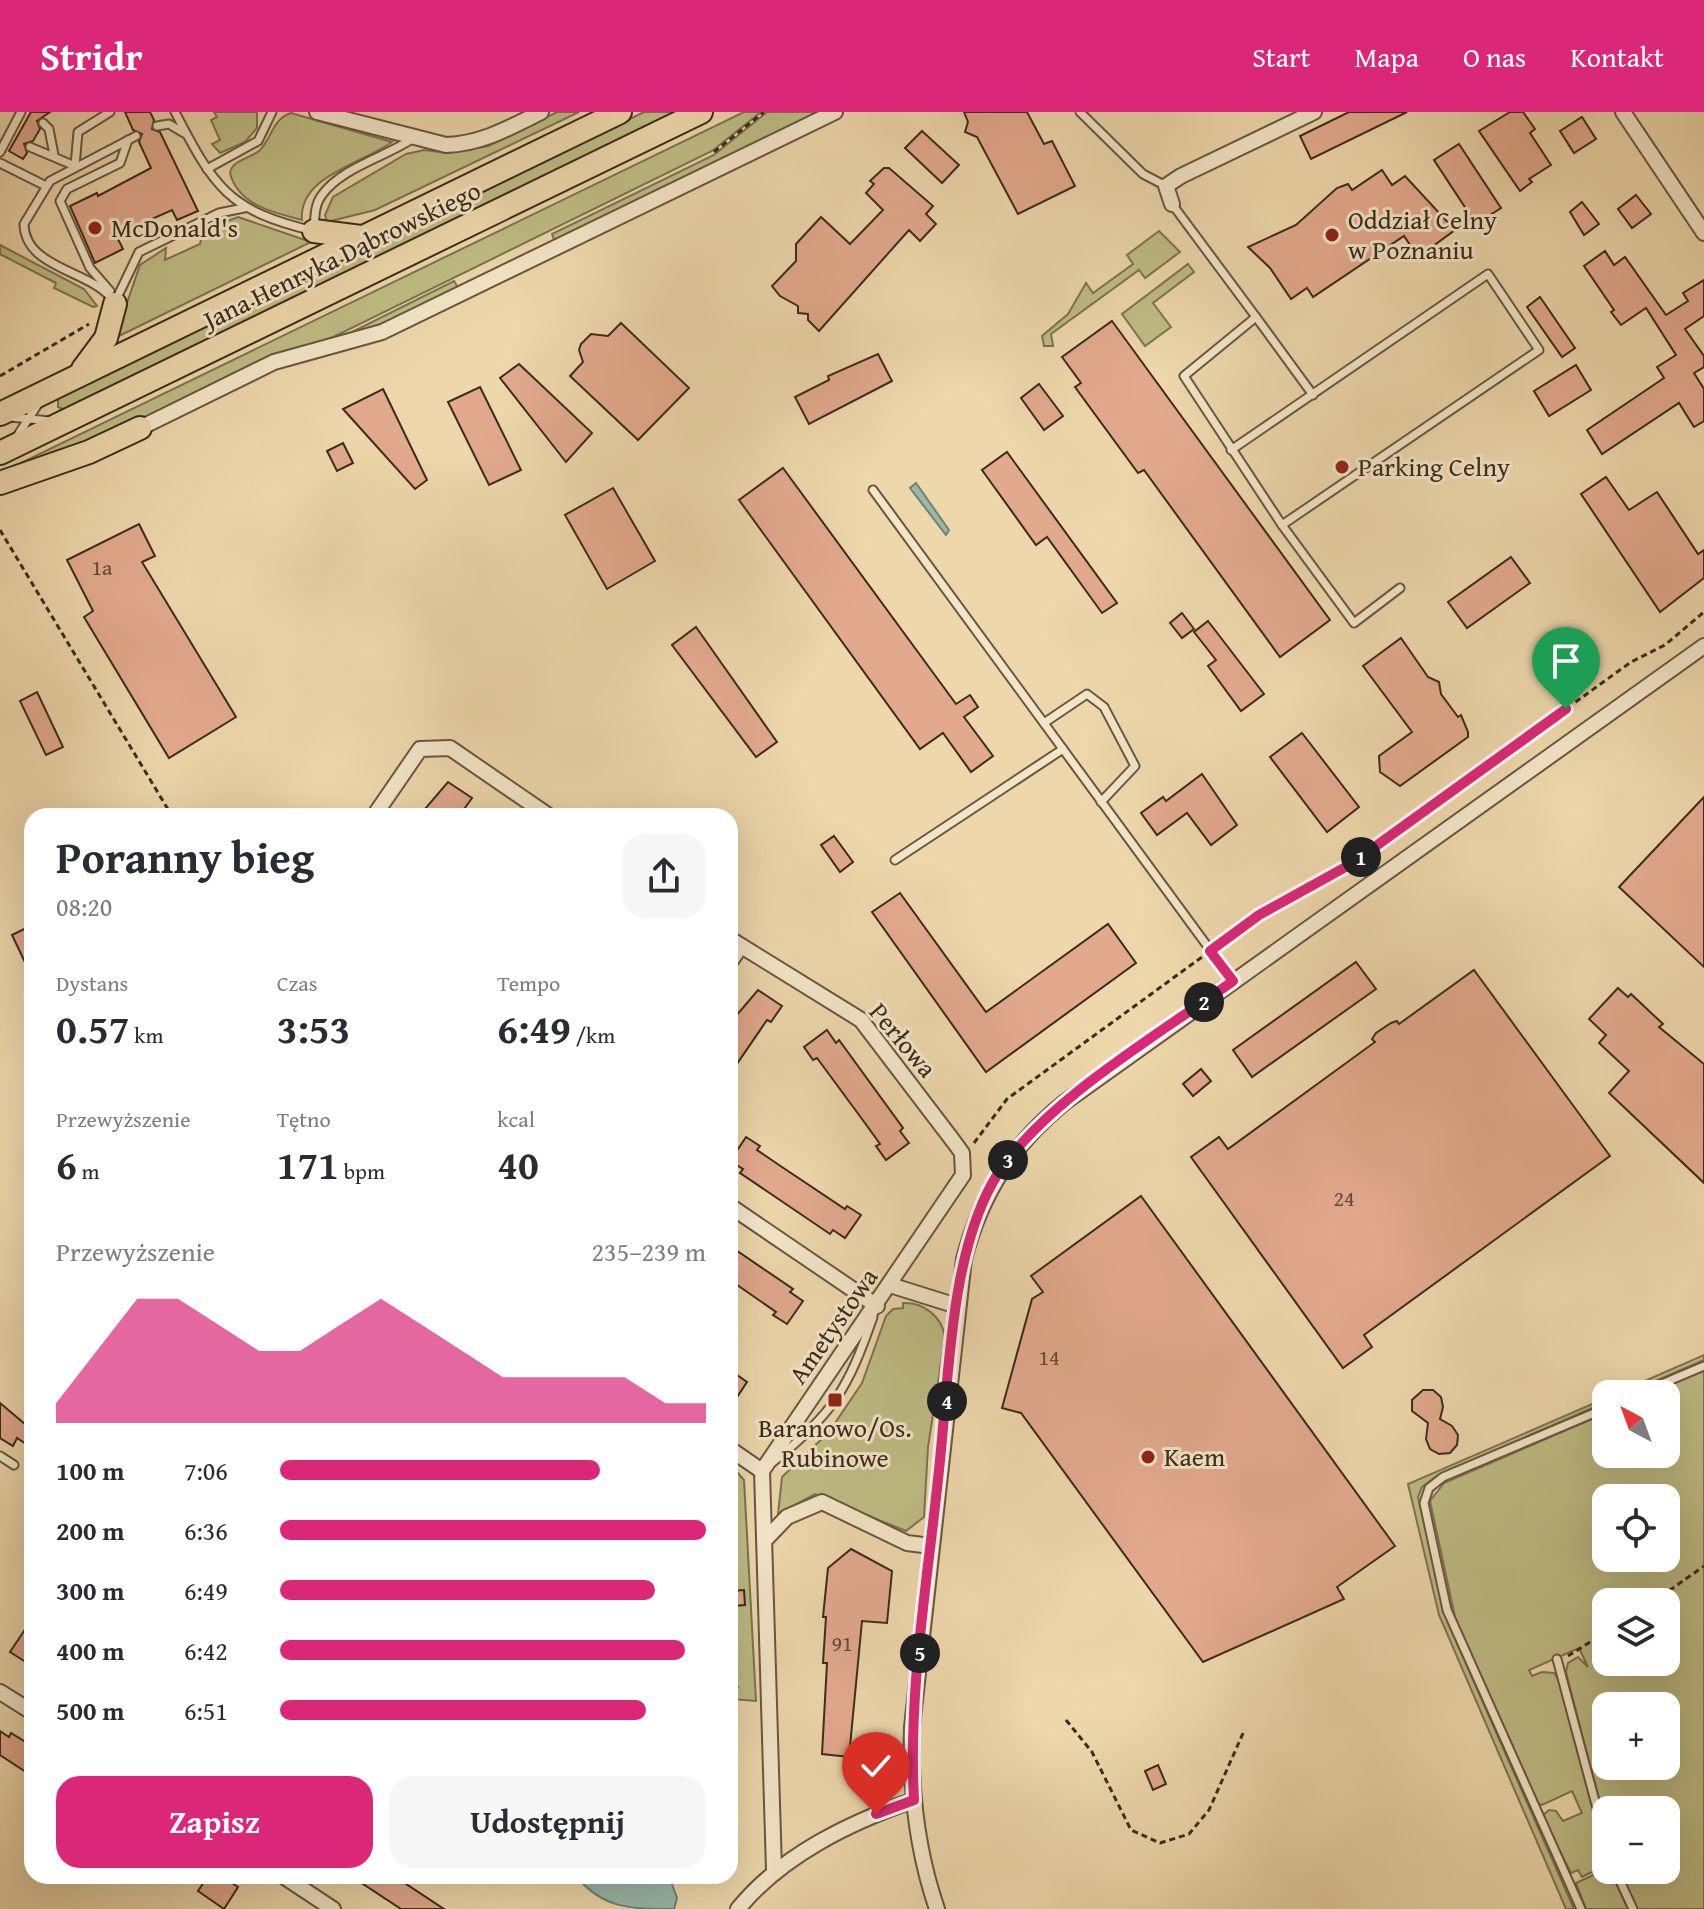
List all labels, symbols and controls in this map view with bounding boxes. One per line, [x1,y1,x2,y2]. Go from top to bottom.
text: Stridr [40,28,143,84]
text: Start [1252,36,1310,77]
text: Mapa [1354,36,1419,77]
text: O nas [1463,36,1526,77]
text: Kontakt [1570,36,1664,77]
street label: Jana Henryka Dąbrowskiego [194,170,487,340]
place label: Oddział Celny w Poznaniu [1348,200,1497,269]
place label: McDonald's [111,208,238,247]
marker: McDonald's [86,219,104,237]
marker: Oddział Celny w Poznaniu [1323,226,1341,244]
place label: Parking Celny [1358,447,1510,486]
marker: Parking Celny [1333,458,1351,476]
house number: 1a [92,551,113,583]
pin [1532,627,1600,709]
icon: arrive [1544,639,1588,683]
text: Poranny bieg [56,825,314,889]
button: share [622,834,706,918]
pin: 1 [1341,837,1381,877]
text: 1 [1355,841,1367,873]
text: 08:20 [56,887,112,926]
text: Dystans [56,967,128,999]
text: Czas [277,967,317,999]
text: Tempo [497,967,560,999]
pin: 2 [1184,982,1224,1022]
text: 2 [1198,986,1210,1018]
street label: Perłowa [860,994,947,1086]
text: 0.57 [56,999,129,1058]
text: 3:53 [277,999,350,1058]
text: 6:49 [497,999,571,1058]
text: km [129,1019,163,1051]
text: /km [571,1019,615,1051]
text: Przewyższenie [56,1103,191,1135]
text: Tętno [277,1103,331,1135]
text: kcal [497,1103,535,1135]
text: 6 [56,1135,77,1194]
text: 171 [277,1135,339,1194]
text: 40 [497,1135,539,1194]
pin: 3 [988,1140,1028,1180]
text: 3 [1002,1144,1014,1176]
text: m [77,1155,100,1187]
text: bpm [339,1155,385,1187]
house number: 24 [1333,1182,1355,1214]
text: Przewyższenie [56,1232,215,1271]
text: 235–239 m [592,1232,706,1271]
street label: Ametystowa [778,1259,887,1392]
house number: 14 [1038,1341,1060,1373]
north arrow [1592,1380,1680,1468]
map controls [1592,1380,1680,1884]
pin: 4 [927,1381,967,1421]
text: 4 [941,1385,953,1417]
marker: Baranowo/Os. Rubinowe [826,1391,844,1409]
place label: Baranowo/Os. Rubinowe [758,1408,912,1477]
place label: Kaem [1164,1437,1225,1476]
marker: Kaem [1139,1448,1157,1466]
text: 100 m [56,1451,124,1490]
text: 7:06 [184,1451,228,1490]
button: locate [1592,1484,1680,1572]
text: 200 m [56,1511,124,1550]
text: 6:36 [184,1511,228,1550]
text: 300 m [56,1571,124,1610]
text: 6:49 [184,1571,228,1610]
button: layers [1592,1588,1680,1676]
house number: 91 [831,1627,853,1659]
text: 400 m [56,1631,124,1670]
text: 6:42 [184,1631,228,1670]
pin: 5 [900,1633,940,1673]
text: 5 [914,1637,926,1669]
text: 500 m [56,1691,124,1730]
text: 6:51 [184,1691,228,1730]
button: + [1592,1692,1680,1780]
pin [842,1732,910,1814]
icon: check [854,1744,898,1788]
button: Zapisz [56,1776,373,1868]
button: Udostępnij [389,1776,706,1868]
button: − [1592,1796,1680,1884]

